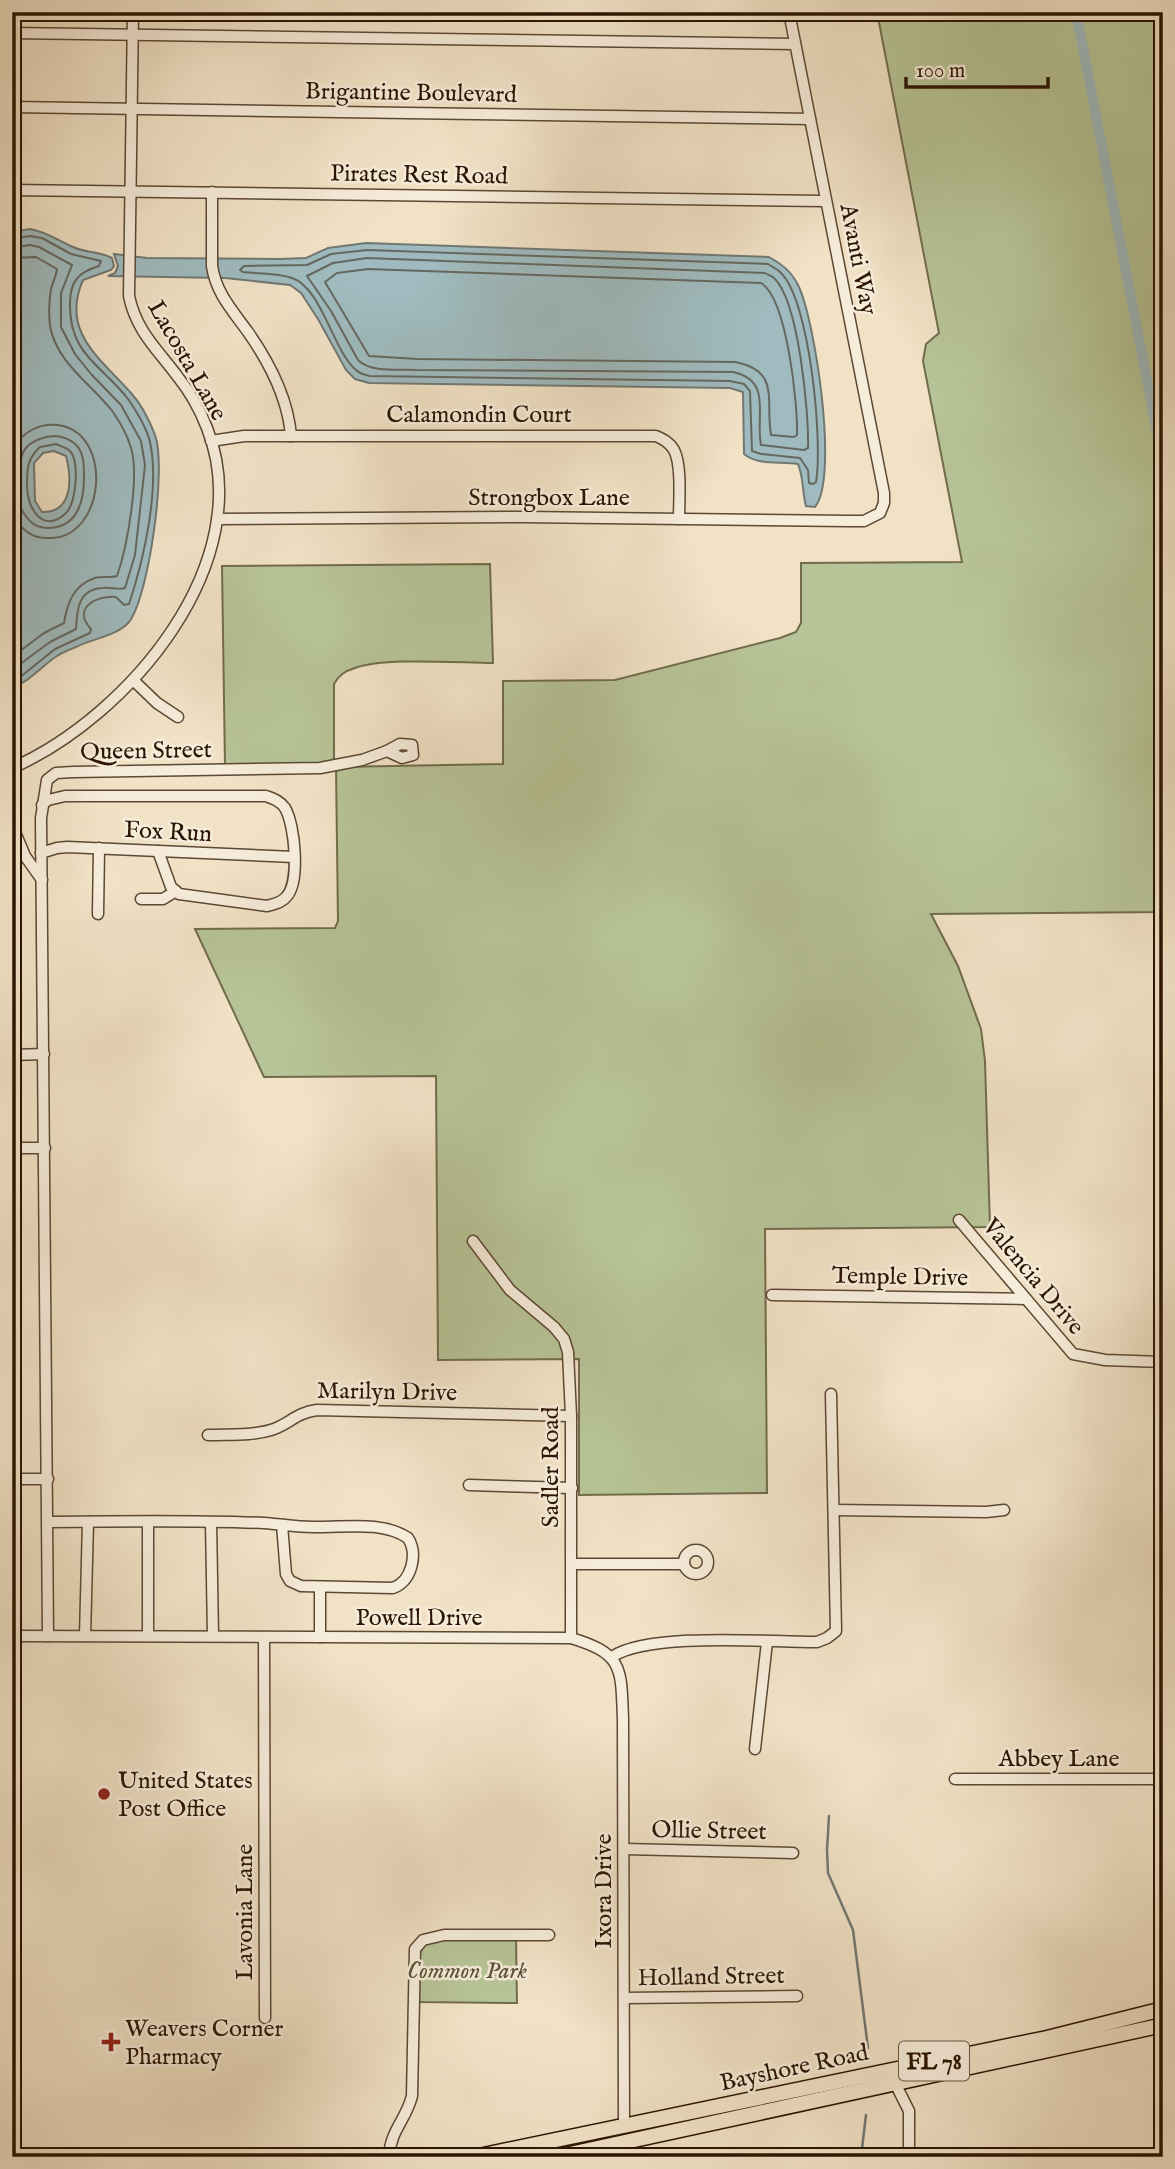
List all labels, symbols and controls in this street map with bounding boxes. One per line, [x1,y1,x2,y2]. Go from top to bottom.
scale bar [906,46,1047,90]
text: 100 m [916,58,965,85]
street label: Brigantine Boulevard [305,76,517,111]
street label: Pirates Rest Road [330,158,508,193]
street label: Avanti Way [831,200,884,318]
street label: Lacosta Lane [140,295,234,427]
street label: Calamondin Court [386,400,572,431]
street label: Strongbox Lane [468,483,630,514]
street label: Queen Street [80,735,212,768]
street label: Fox Run [123,815,213,850]
street label: Valencia Drive [974,1211,1091,1342]
street label: Temple Drive [831,1261,968,1294]
street label: Marilyn Drive [317,1376,457,1409]
street label: Sadler Road [536,1406,567,1528]
street label: Powell Drive [355,1603,483,1634]
street label: Abbey Lane [997,1744,1120,1775]
place label: United States Post Office [118,1766,253,1825]
marker: United States Post Office [96,1786,112,1802]
street label: Ollie Street [651,1815,767,1848]
street label: Ixora Drive [589,1834,620,1948]
street label: Lavonia Lane [230,1844,261,1980]
park label: Common Park [407,1956,527,1987]
street label: Holland Street [637,1961,785,1994]
place label: Weavers Corner Pharmacy [125,2014,283,2073]
marker: Weavers Corner Pharmacy [103,2034,119,2050]
street label: Bayshore Road [717,2038,872,2099]
road number: FL 78 [899,2042,969,2080]

